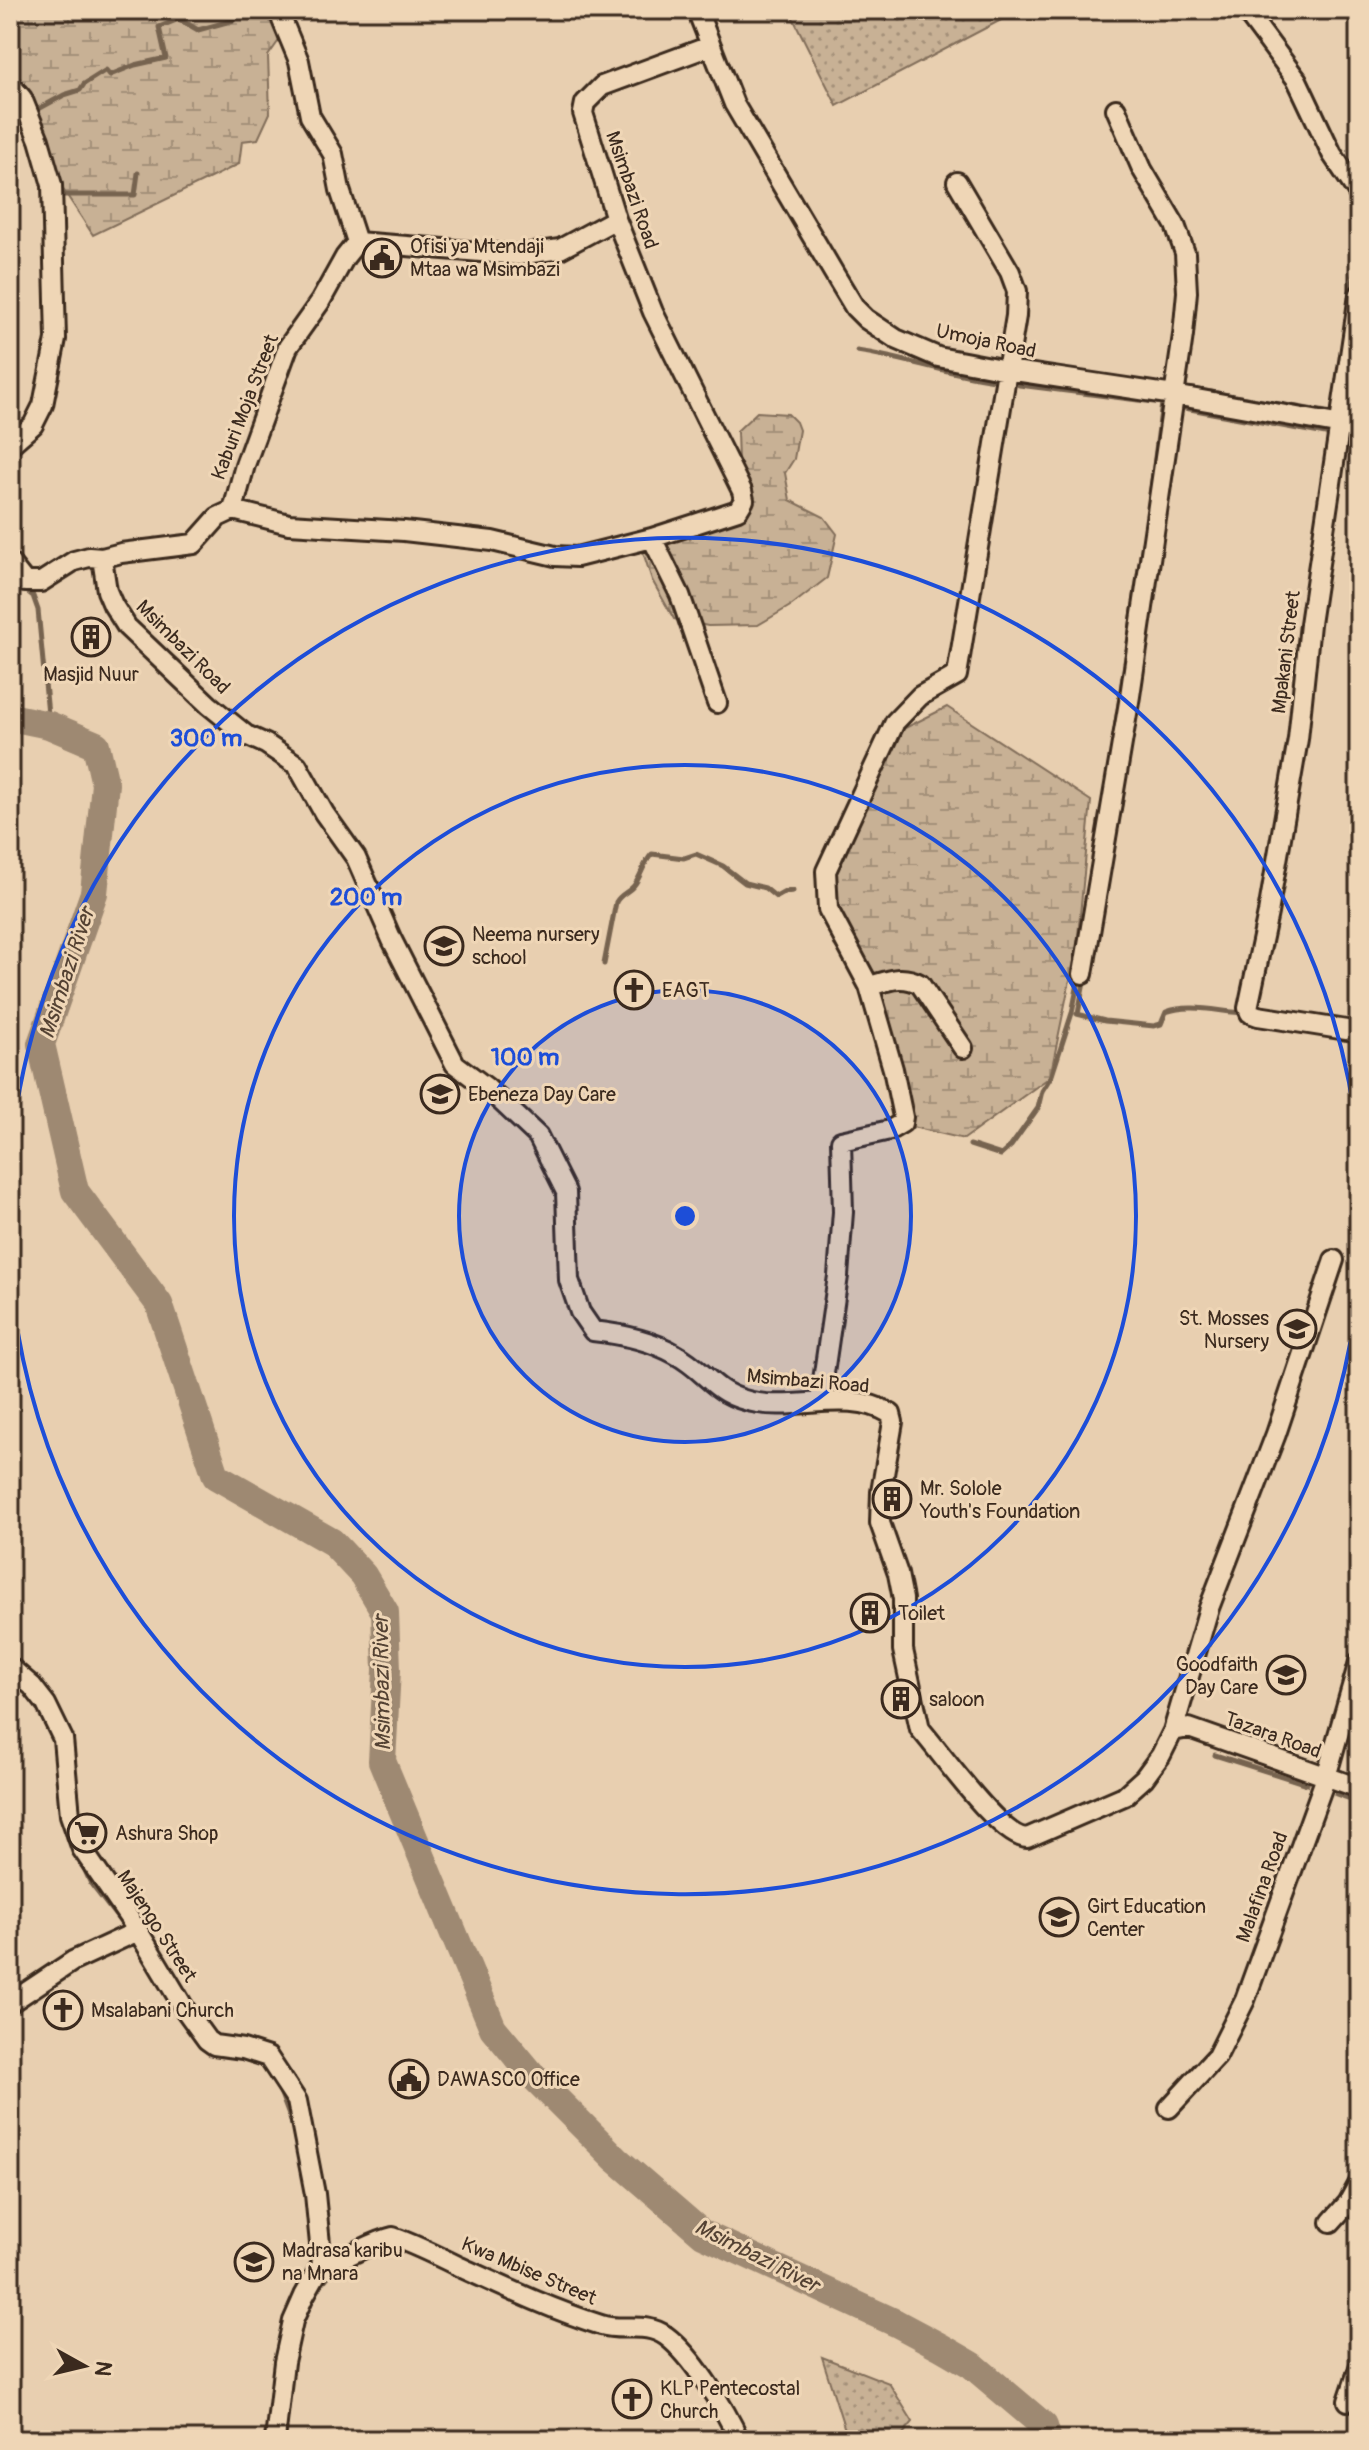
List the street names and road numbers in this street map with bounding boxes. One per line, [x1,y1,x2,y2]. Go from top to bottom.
street label: Msimbazi Road [600,128,664,252]
street label: Umoja Road [934,318,1038,364]
street label: Kaburi Moja Street [206,330,285,483]
street label: Mpakani Street [1266,588,1306,715]
street label: Msimbazi Road [131,595,235,699]
street label: Msimbazi Road [746,1363,870,1399]
street label: Tazara Road [1221,1706,1325,1764]
street label: Malafina Road [1230,1828,1294,1946]
street label: Majengo Street [112,1865,203,1987]
street label: Kwa Mbise Street [458,2231,601,2311]

